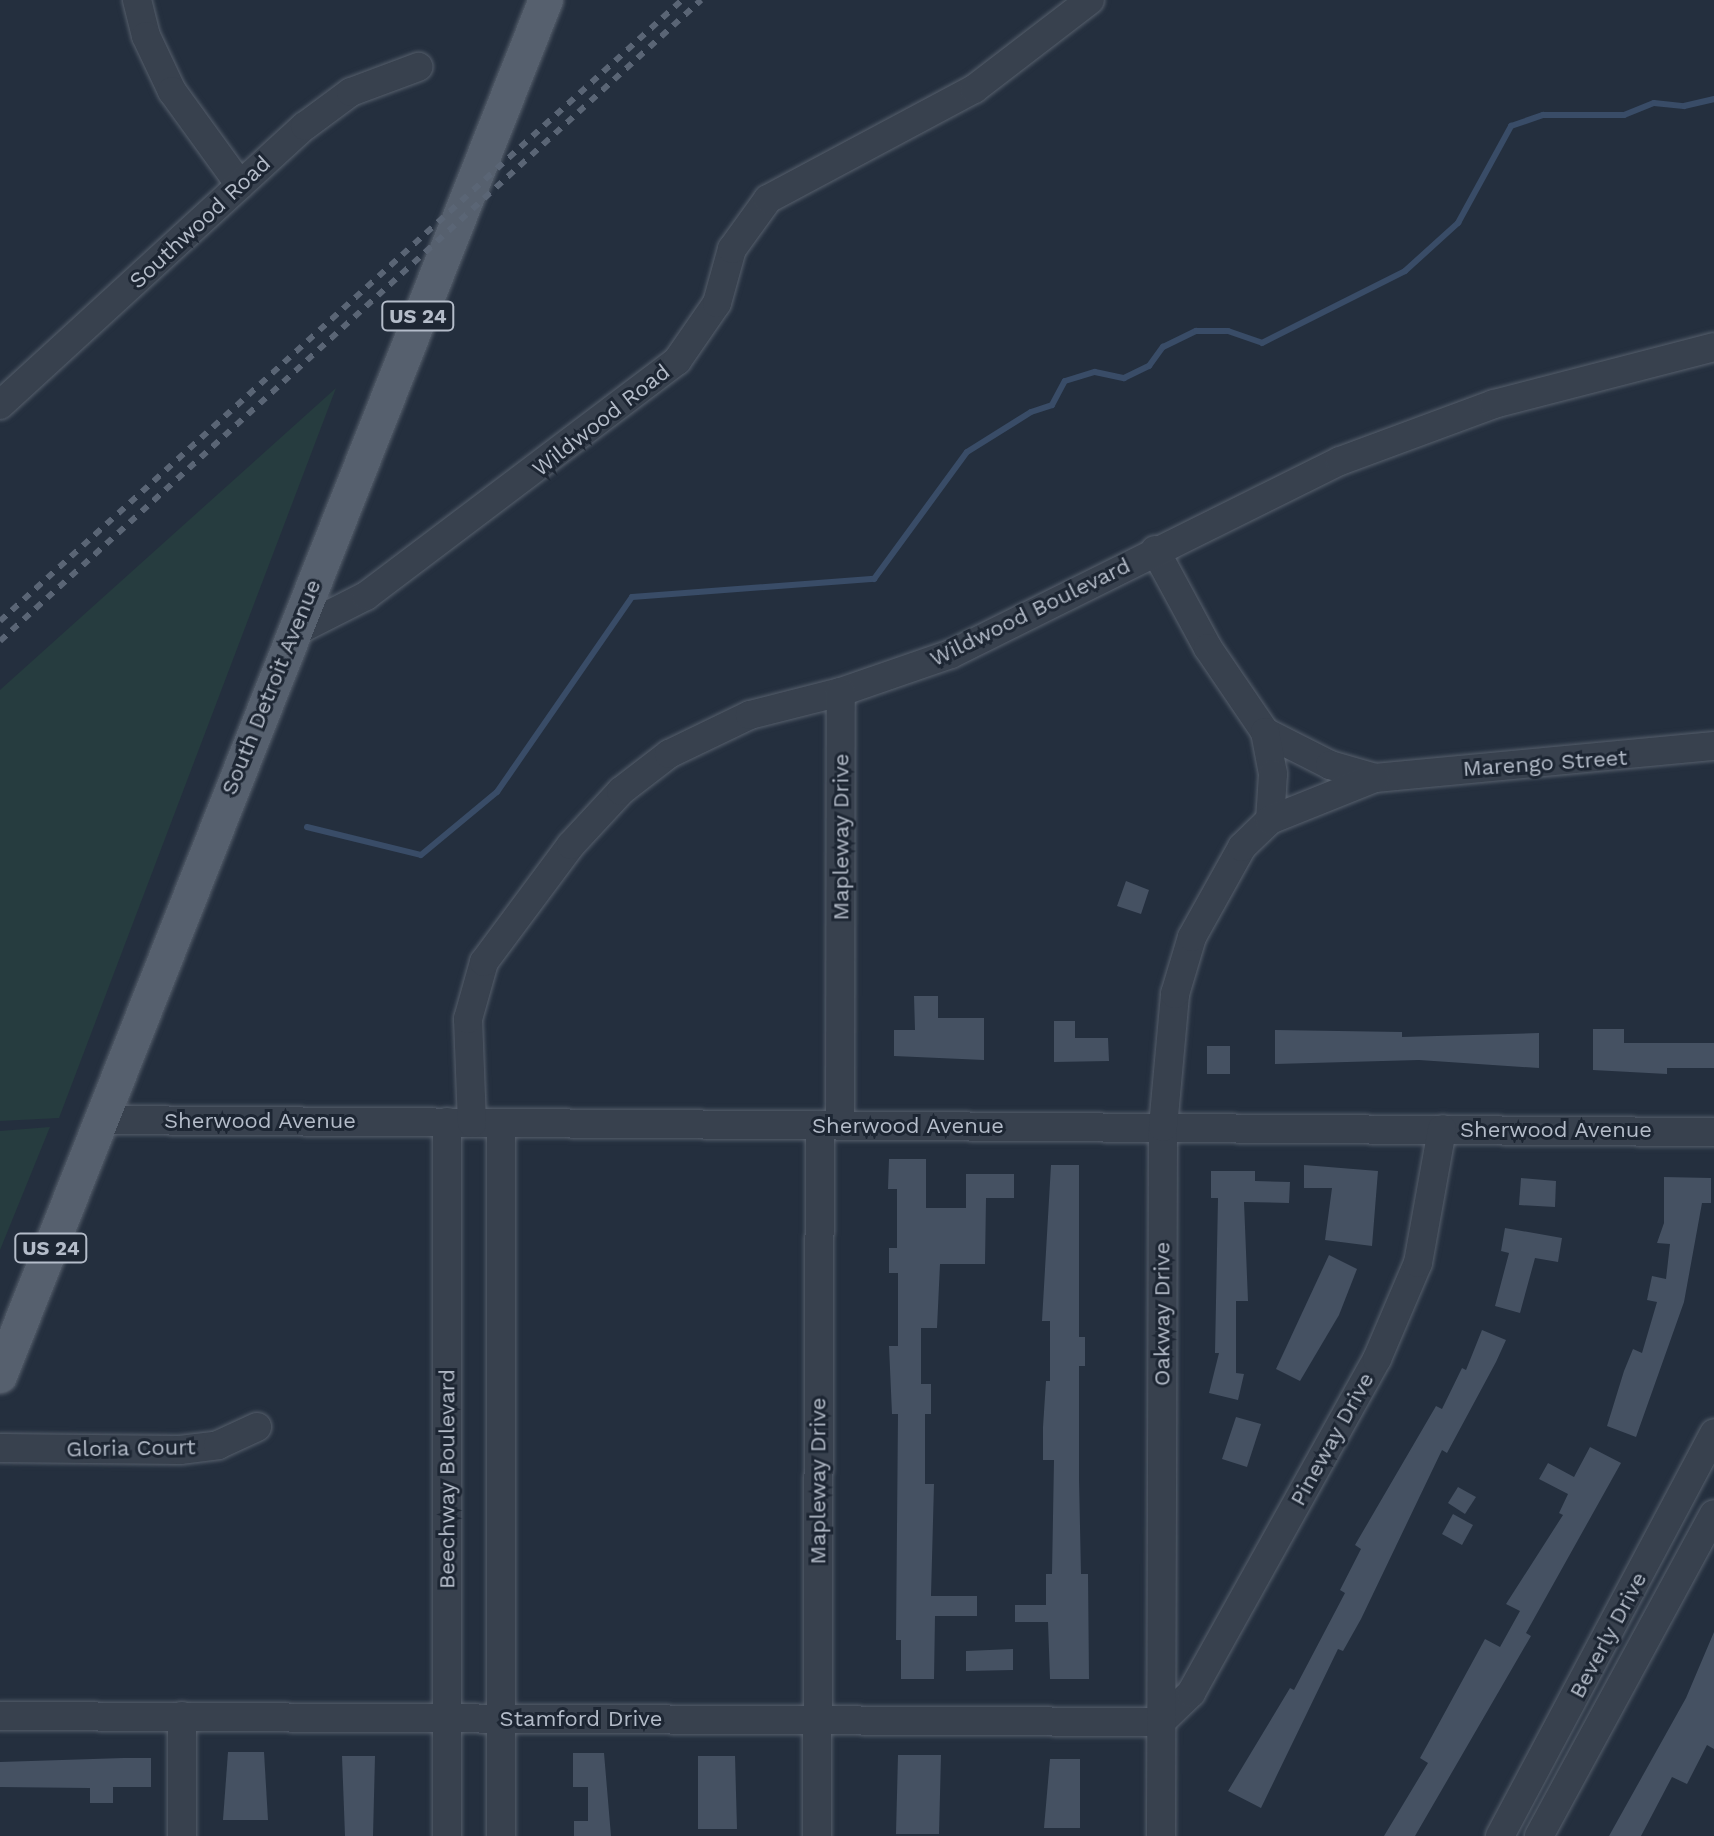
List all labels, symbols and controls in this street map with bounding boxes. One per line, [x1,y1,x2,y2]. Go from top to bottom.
street label: Southwood Road [124,150,276,294]
road number: US 24 [380,300,456,332]
street label: Wildwood Road [527,358,675,482]
street label: Wildwood Boulevard [926,552,1134,672]
street label: South Detroit Avenue [216,575,326,799]
street label: Marengo Street [1462,744,1628,782]
street label: Mapleway Drive [828,753,854,921]
street label: Sherwood Avenue [164,1108,356,1134]
street label: Sherwood Avenue [812,1113,1004,1139]
street label: Sherwood Avenue [1460,1117,1652,1143]
road number: US 24 [13,1232,89,1264]
street label: Oakway Drive [1149,1242,1175,1386]
street label: Pineway Drive [1284,1368,1380,1510]
street label: Beechway Boulevard [434,1369,460,1589]
street label: Mapleway Drive [805,1397,831,1565]
street label: Gloria Court [66,1434,196,1462]
street label: Beverly Drive [1564,1567,1652,1703]
street label: Stamford Drive [500,1706,662,1732]

